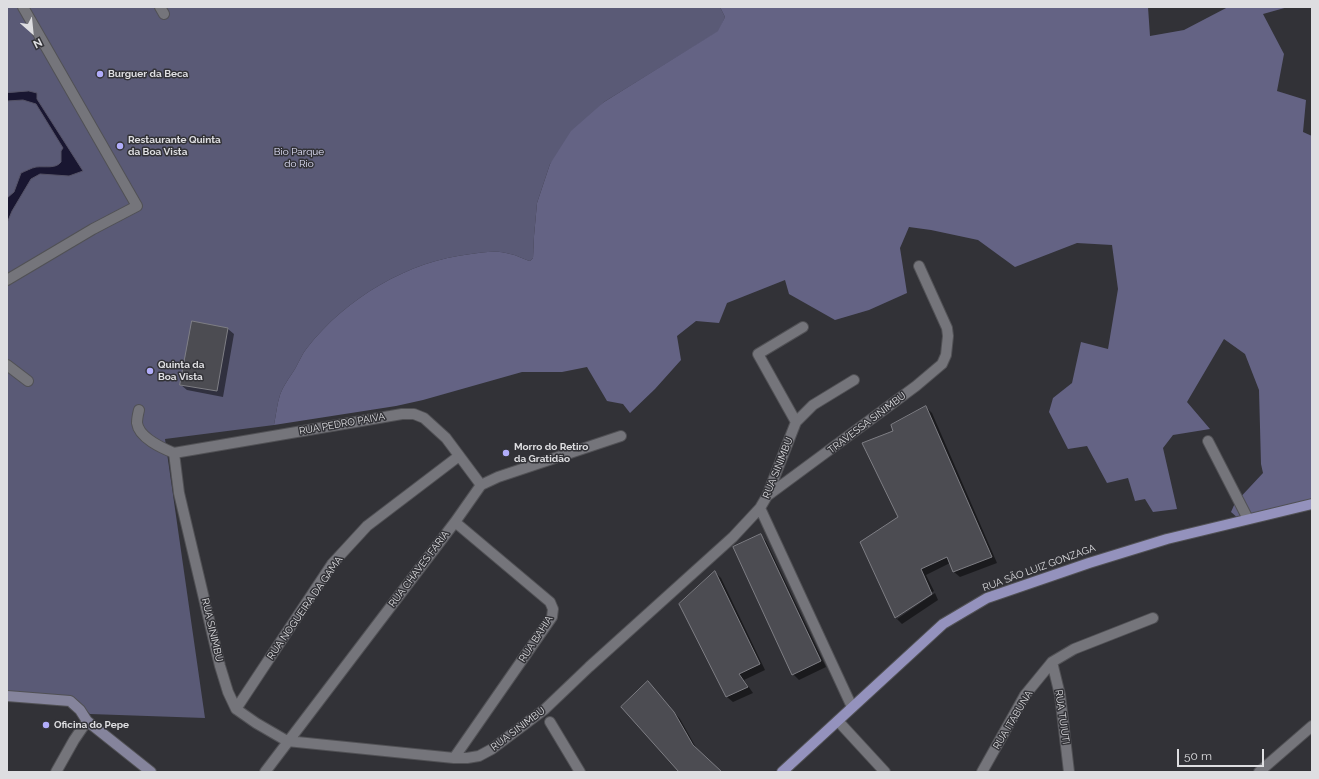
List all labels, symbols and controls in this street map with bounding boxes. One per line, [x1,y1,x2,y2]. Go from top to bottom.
north arrow [12,12,52,52]
text: N [31,35,44,51]
place label: Burguer da Beca [108,68,188,80]
marker: Burguer da Beca [95,69,105,79]
place label: Restaurante Quinta da Boa Vista [128,134,221,158]
marker: Restaurante Quinta da Boa Vista [115,141,125,151]
park label: Bio Parque do Rio [274,146,324,170]
place label: Quinta da Boa Vista [158,359,204,382]
marker: Quinta da Boa Vista [145,366,155,376]
street label: TRAVESSA SINIMBU [826,390,908,456]
street label: RUA PEDRO PAIVA [298,411,386,437]
street label: RUA SINIMBU [760,436,796,500]
place label: Morro do Retiro da Gratidão [514,441,588,464]
marker: Morro do Retiro da Gratidão [501,448,511,458]
street label: RUA CHAVES FARIA [386,528,452,610]
street label: RUA SÃO LUIZ GONZAGA [981,542,1097,594]
street label: RUA NOGUEIRA DA GAMA [265,554,345,662]
street label: RUA SINIMBU [199,597,225,663]
street label: RUA BAHIA [517,614,555,664]
street label: RUA ITABUNA [991,688,1035,752]
street label: RUA TUIUTI [1052,689,1072,745]
street label: RUA SINIMBU [489,705,547,753]
place label: Oficina do Pepe [54,719,129,731]
marker: Oficina do Pepe [41,720,51,730]
scale bar [1179,741,1266,767]
text: 50 m [1184,749,1212,763]

